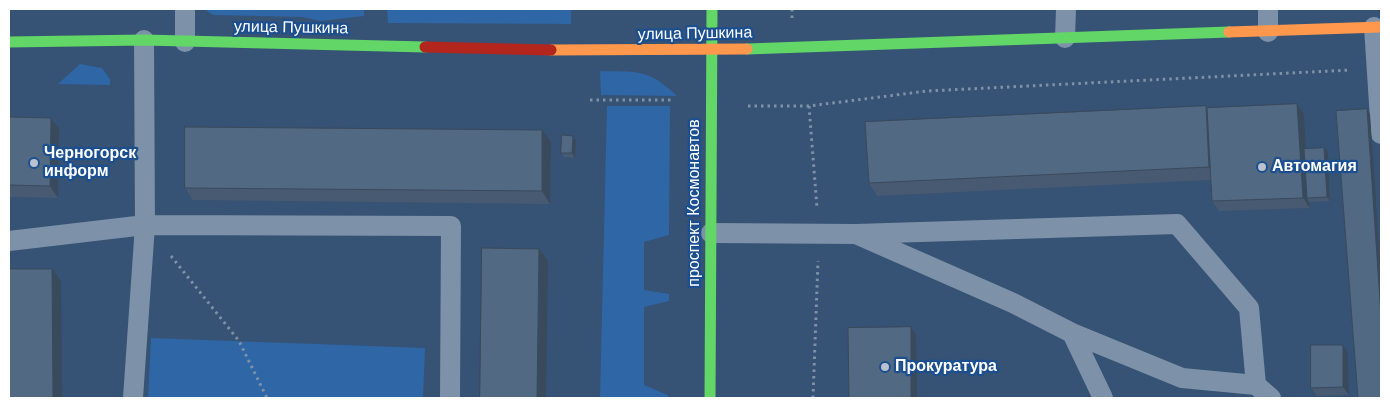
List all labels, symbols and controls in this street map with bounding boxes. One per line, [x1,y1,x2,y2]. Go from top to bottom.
street label: улица Пушкина [234,17,348,39]
street label: улица Пушкина [638,23,752,45]
street label: проспект Космонавтов [685,119,705,287]
place label: Черногорск информ [44,144,136,182]
marker: Черногорск информ [28,157,40,169]
place label: Автомагия [1272,157,1357,177]
marker: Автомагия [1256,161,1268,173]
place label: Прокуратура [895,357,997,377]
marker: Прокуратура [879,361,891,373]

